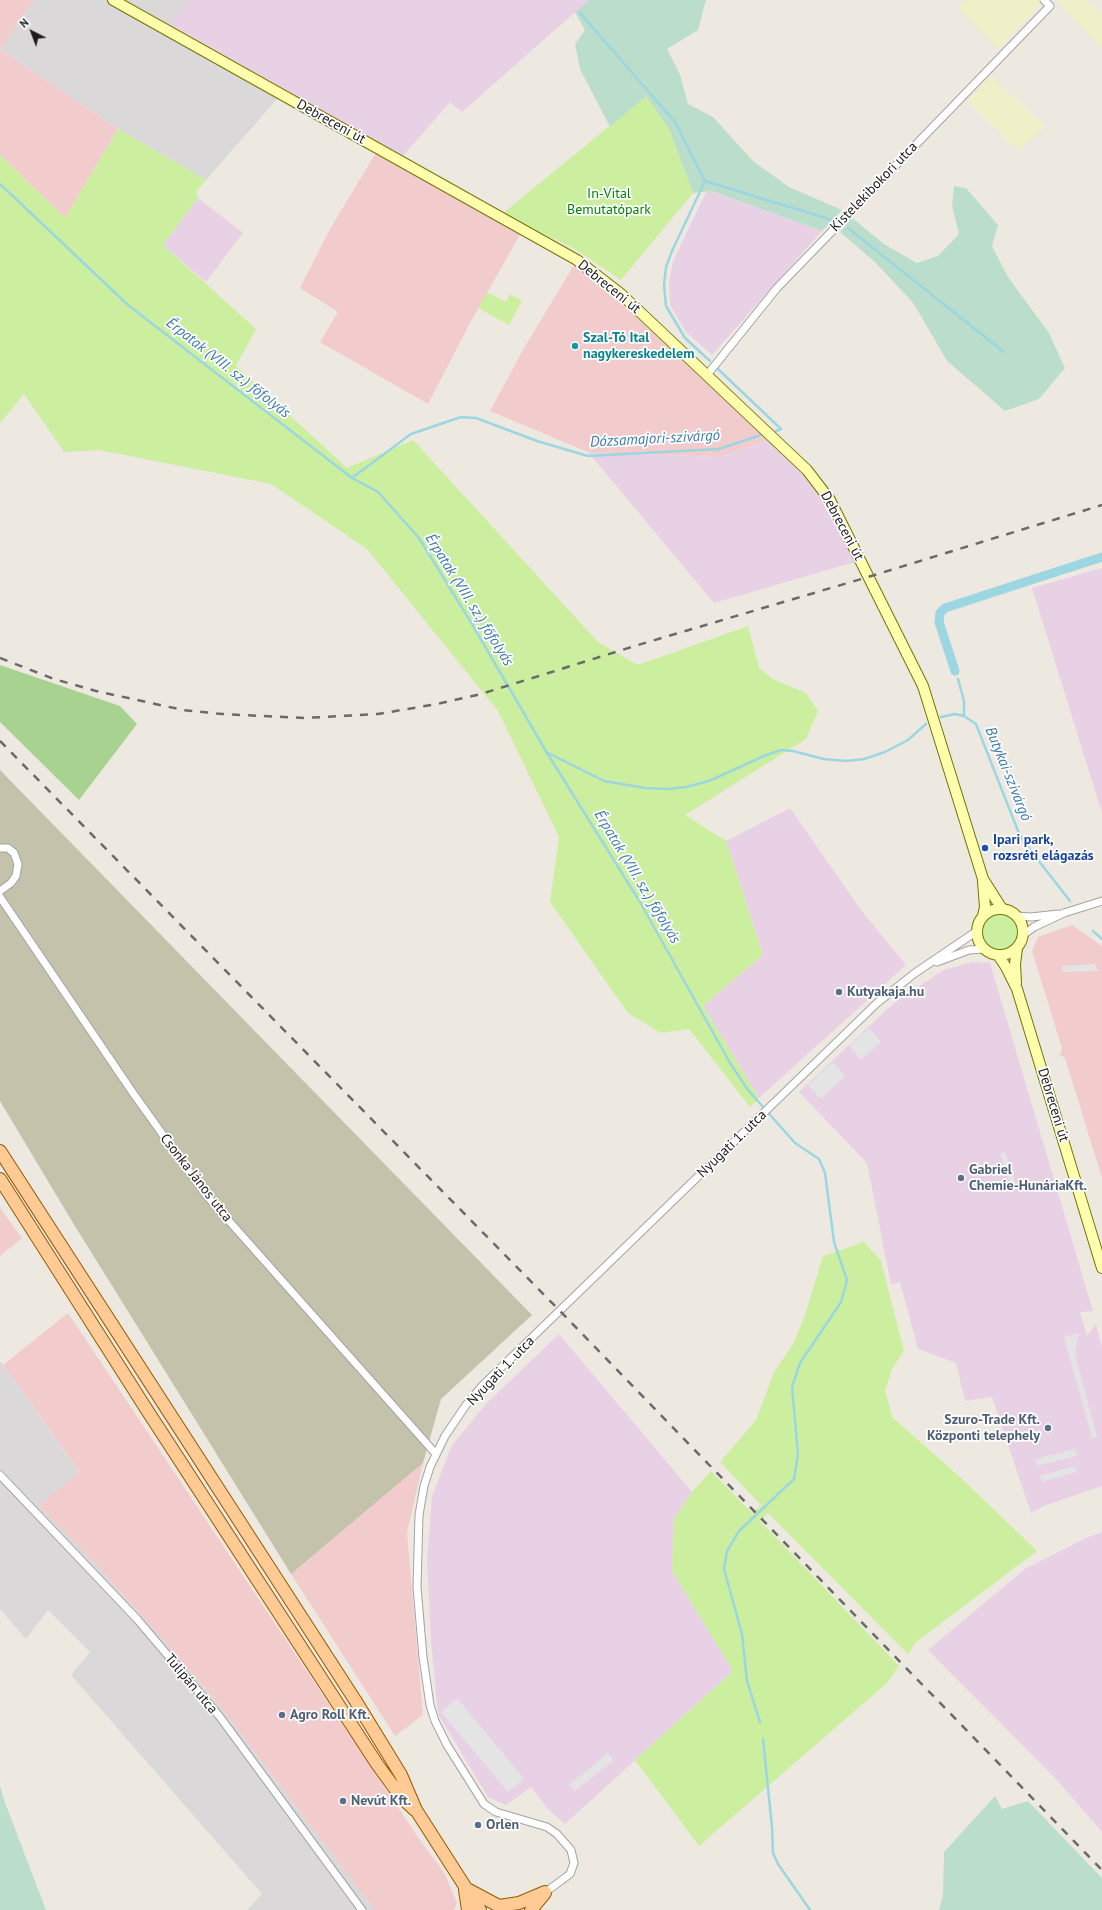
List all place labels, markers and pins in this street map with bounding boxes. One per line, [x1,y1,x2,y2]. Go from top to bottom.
place label: Szal-Tó Ital nagykereskedelem [583,330,694,362]
marker: Szal-Tó Ital nagykereskedelem [570,341,580,351]
place label: Ipari park, rozsréti elágazás [993,832,1094,864]
marker: Ipari park, rozsréti elágazás [980,843,990,853]
place label: Kutyakaja.hu [847,984,924,1000]
marker: Kutyakaja.hu [834,987,844,997]
place label: Gabriel Chemie-HunáriaKft. [969,1162,1087,1194]
marker: Gabriel Chemie-HunáriaKft. [956,1173,966,1183]
place label: Szuro-Trade Kft. Központi telephely [927,1412,1040,1444]
marker: Szuro-Trade Kft. Központi telephely [1043,1423,1053,1433]
place label: Agro Roll Kft. [290,1707,370,1723]
marker: Agro Roll Kft. [277,1710,287,1720]
place label: Nevút Kft. [351,1793,411,1809]
marker: Nevút Kft. [338,1796,348,1806]
place label: Orlen [486,1817,519,1833]
marker: Orlen [473,1820,483,1830]

